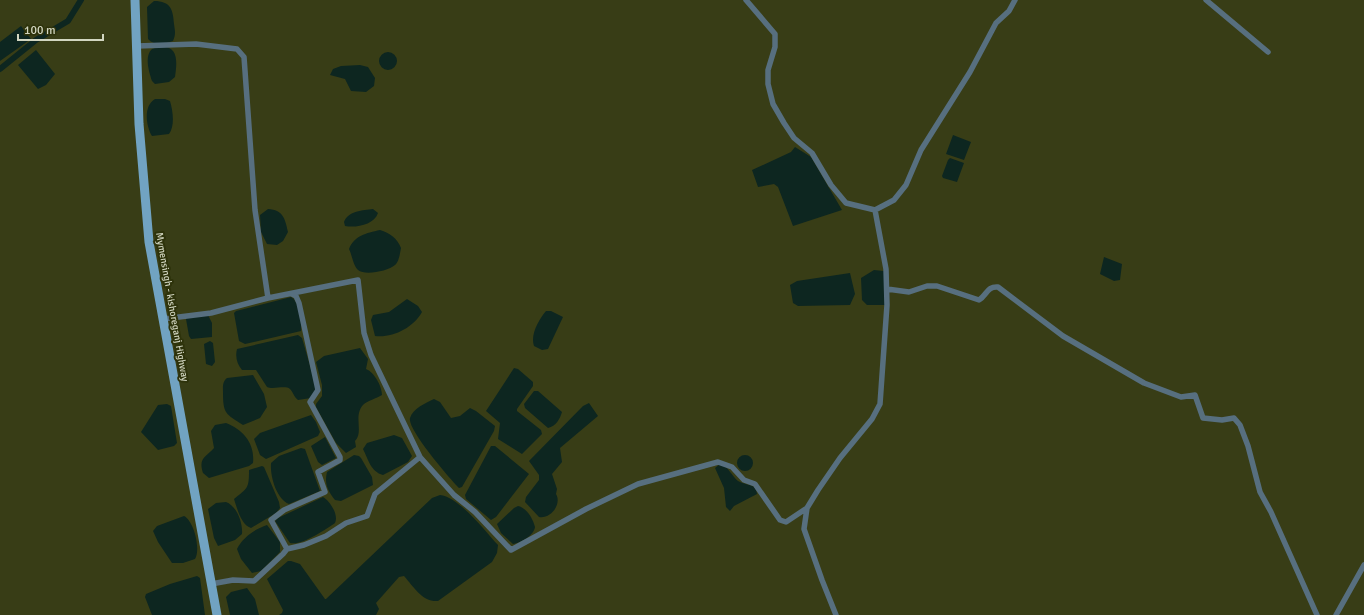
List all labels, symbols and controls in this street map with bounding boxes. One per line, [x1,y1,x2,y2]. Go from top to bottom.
scale bar [18,16,103,42]
text: 100 m [24,23,56,38]
street label: Mymensingh - kishoreganj Highway [153,232,191,383]

